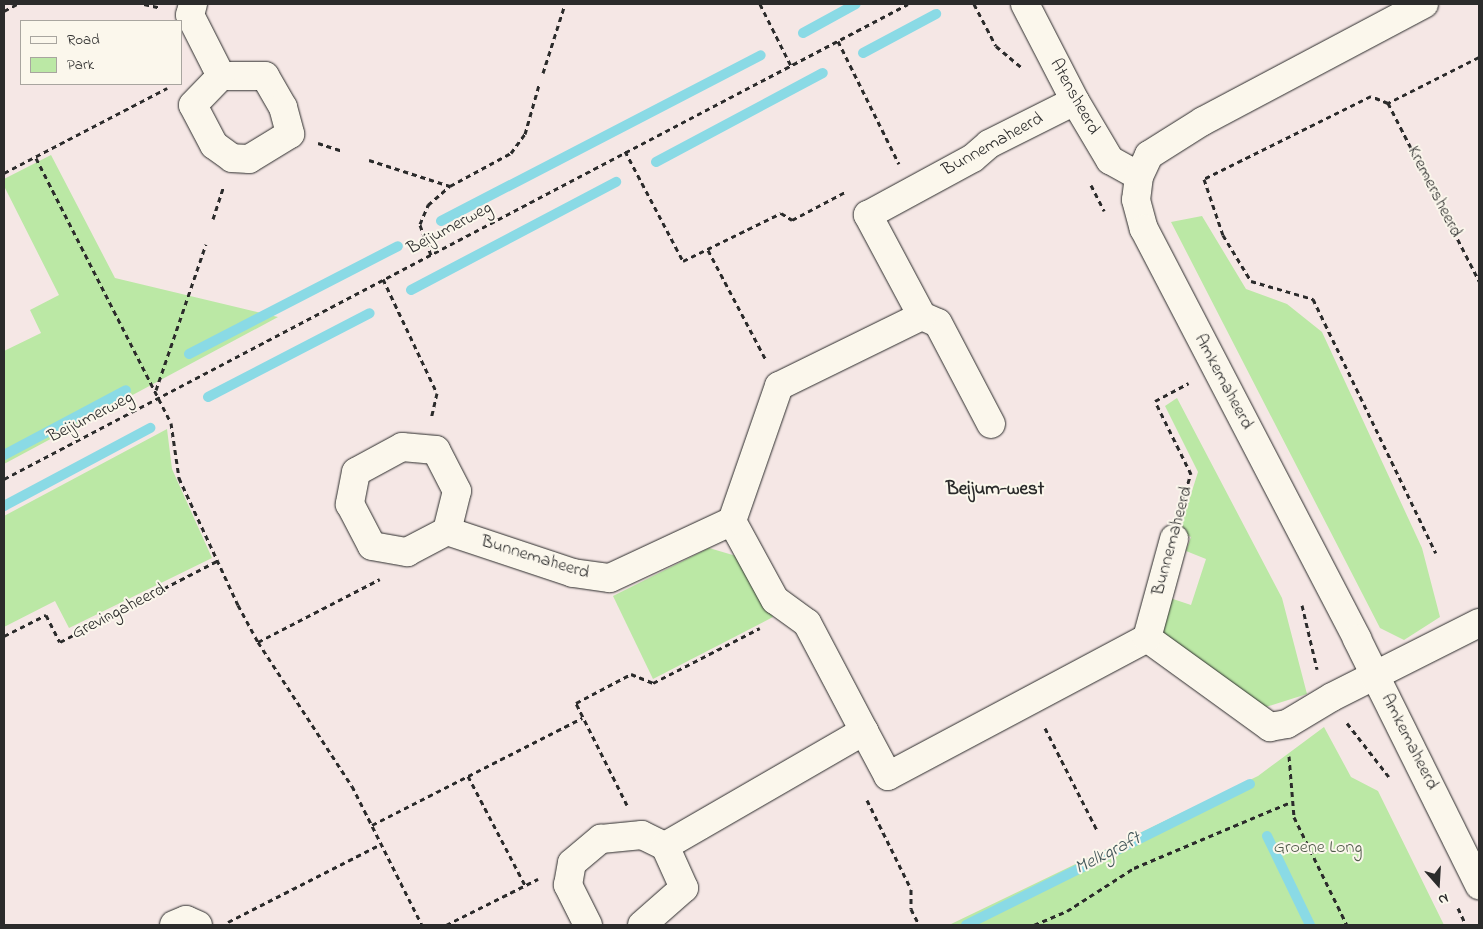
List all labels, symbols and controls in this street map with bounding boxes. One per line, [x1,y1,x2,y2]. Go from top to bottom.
legend [20,20,182,85]
text: Road [67,29,100,51]
text: Park [67,54,94,76]
street label: Atensheerd [1044,55,1104,139]
street label: Bunnemaheerd [939,108,1047,182]
street label: Kremersheerd [1402,143,1466,241]
street label: Beijumerweg [404,198,496,260]
street label: Amkemaheerd [1189,331,1257,433]
street label: Beijumerweg [45,387,137,449]
district label: Beijum-west [946,479,1044,501]
street label: Bunnemaheerd [1148,484,1198,598]
street label: Bunnemaheerd [478,531,592,585]
street label: Grevingaheerd [69,579,169,645]
street label: Amkemaheerd [1376,690,1442,794]
water label: Melkgraft [1071,828,1145,880]
park label: Groene Long [1274,837,1362,859]
north arrow [1413,859,1463,909]
text: N [1435,887,1451,910]

